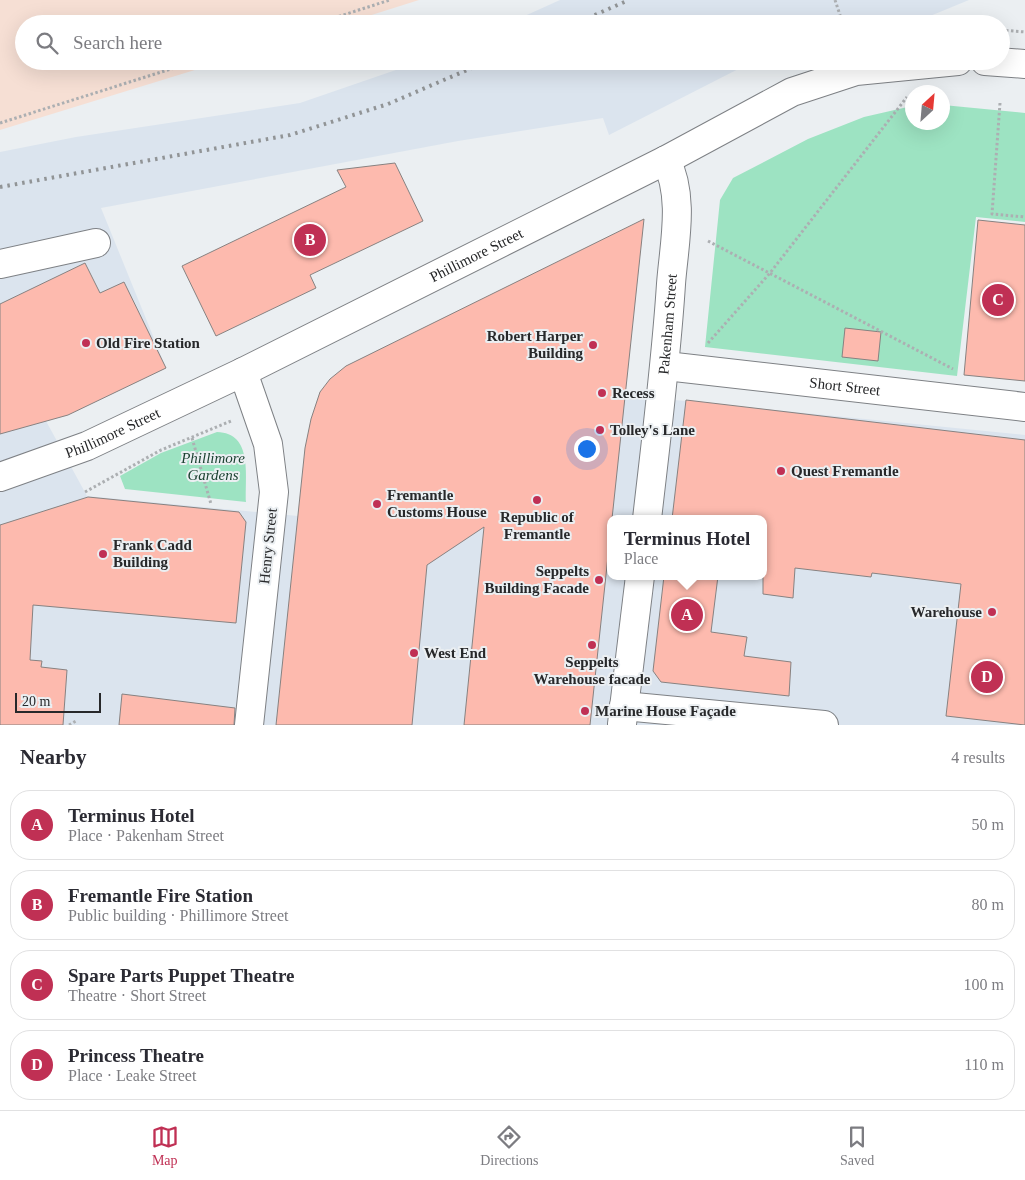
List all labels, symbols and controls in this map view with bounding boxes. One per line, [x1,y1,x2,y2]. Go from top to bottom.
search box [15,15,1010,70]
icon: search [33,29,61,57]
text: Search here [73,32,162,53]
north arrow [905,85,950,130]
pin: B [294,221,326,259]
street label: Phillimore Street [427,225,526,285]
street label: Pakenham Street [655,272,680,375]
pin: C [982,281,1014,319]
place label: Robert Harper Building [487,328,583,361]
place label: Old Fire Station [96,335,201,351]
marker: Old Fire Station [80,337,92,349]
marker: Robert Harper Building [587,339,599,351]
street label: Short Street [809,374,882,399]
place label: Recess [612,385,655,401]
marker: Recess [596,387,608,399]
street label: Phillimore Street [63,404,163,461]
place label: Tolley's Lane [610,422,695,438]
marker: Tolley's Lane [594,424,606,436]
your location [574,436,600,462]
park label: Phillimore Gardens [180,450,245,483]
place label: Quest Fremantle [791,463,899,479]
marker: Quest Fremantle [775,465,787,477]
place label: Fremantle Customs House [387,487,487,520]
marker: Republic of Fremantle [531,494,543,506]
marker: Fremantle Customs House [371,498,383,510]
street label: Henry Street [256,506,280,585]
place label: Republic of Fremantle [500,509,575,542]
popup [607,515,767,580]
text: Terminus Hotel [624,528,750,549]
place label: Frank Cadd Building [113,537,192,570]
marker: Frank Cadd Building [97,548,109,560]
text: Place [624,550,658,567]
place label: Seppelts Building Facade [484,563,589,596]
marker: Seppelts Building Facade [593,574,605,586]
pin: A [671,596,703,634]
place label: Warehouse [911,604,982,620]
marker: Warehouse [986,606,998,618]
marker: Seppelts Warehouse facade [586,639,598,651]
place label: West End [424,645,487,661]
marker: West End [408,647,420,659]
place label: Seppelts Warehouse facade [534,654,651,687]
pin: D [971,658,1003,696]
scale bar [15,690,101,713]
text: 20 m [22,694,50,709]
place label: Marine House Façade [595,703,736,719]
marker: Marine House Façade [579,705,591,717]
text: Nearby [20,745,87,769]
text: 4 results [951,749,1005,766]
text: Terminus Hotel [68,805,195,826]
text: A [31,816,43,833]
text: 50 m [972,816,1004,833]
text: Place · Pakenham Street [68,827,224,844]
text: Fremantle Fire Station [68,885,253,906]
text: B [32,896,42,913]
text: 80 m [972,896,1004,913]
text: Public building · Phillimore Street [68,907,288,924]
text: Spare Parts Puppet Theatre [68,965,294,986]
text: C [31,976,43,993]
text: 100 m [964,976,1004,993]
text: Theatre · Short Street [68,987,206,1004]
text: Princess Theatre [68,1045,204,1066]
text: D [31,1056,43,1073]
text: 110 m [964,1056,1004,1073]
text: Place · Leake Street [68,1067,196,1084]
tab: Map [151,1123,179,1169]
tab: Directions [480,1123,539,1169]
tab: Saved [840,1123,874,1169]

